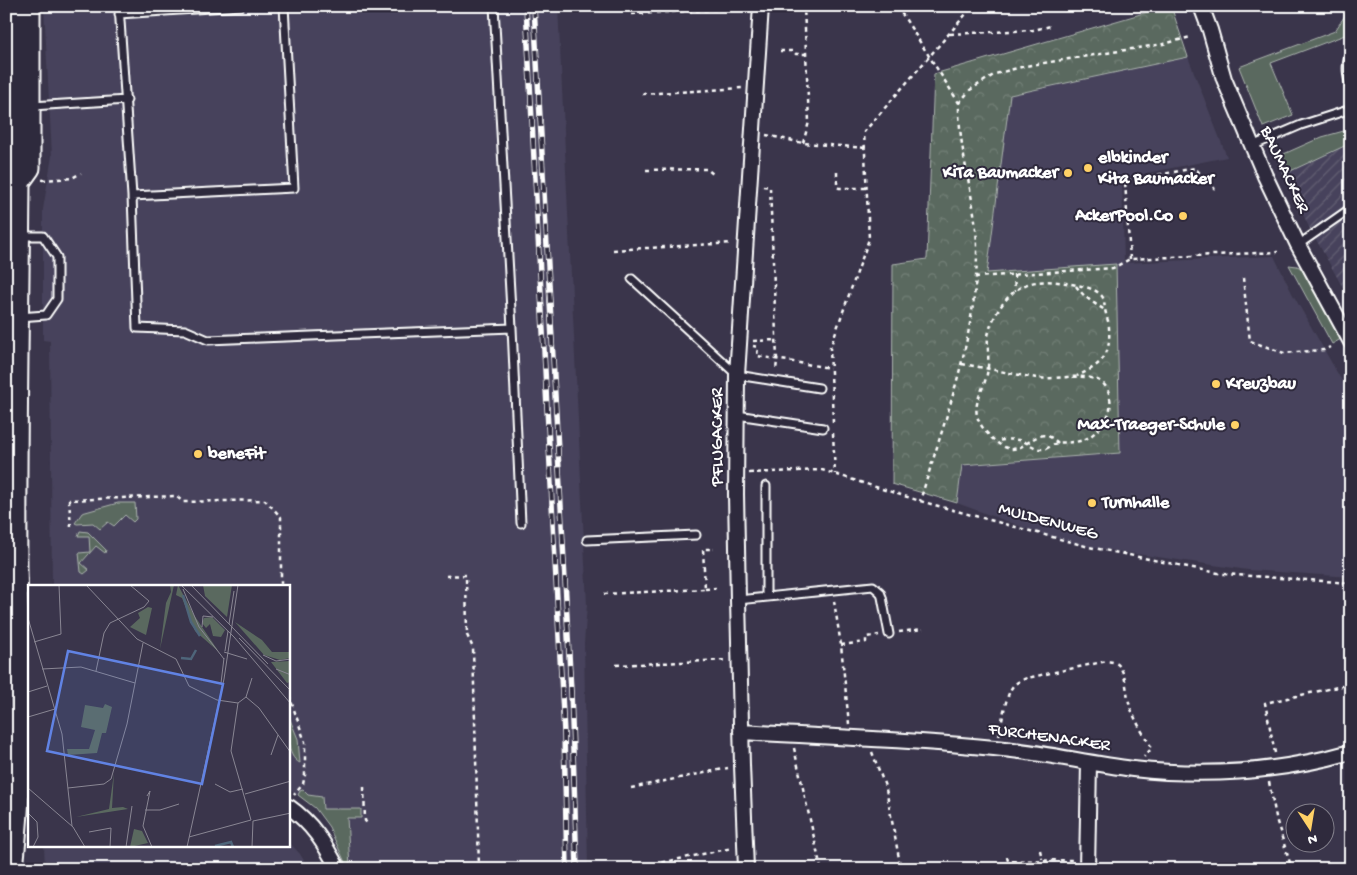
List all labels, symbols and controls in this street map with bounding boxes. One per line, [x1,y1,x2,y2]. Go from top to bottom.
street label: BAUMACKER [1254,122,1314,217]
place label: elbkinder Kita Baumacker [1097,148,1216,190]
marker: elbkinder Kita Baumacker [1082,162,1094,174]
place label: KiTa Baumacker [942,163,1061,184]
marker: KiTa Baumacker [1062,167,1074,179]
place label: AckerPool.Co [1074,206,1174,227]
marker: AckerPool.Co [1177,210,1189,222]
place label: Kreuzbau [1225,374,1296,395]
marker: Kreuzbau [1210,378,1222,390]
street label: PFLUGACKER [708,387,729,487]
place label: Max-Traeger-Schule [1077,415,1226,436]
marker: Max-Traeger-Schule [1229,419,1241,431]
place label: beneFit [207,444,267,465]
marker: beneFit [192,448,204,460]
place label: Turnhalle [1100,493,1170,514]
marker: Turnhalle [1086,497,1098,509]
street label: MULDENWEG [996,499,1101,546]
inset map [28,585,290,848]
street label: FURCHENACKER [986,719,1112,757]
north arrow [1284,802,1334,852]
text: N [1306,829,1318,848]

